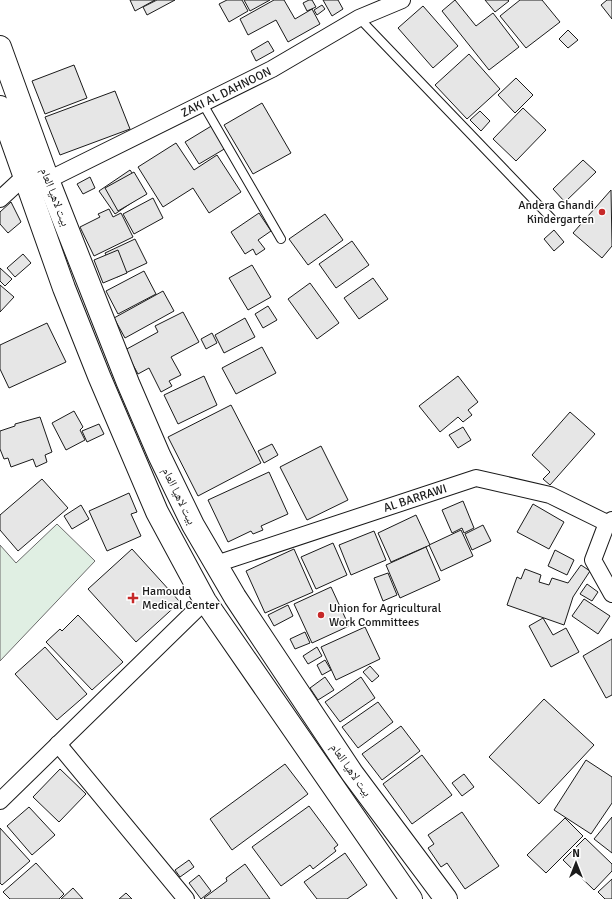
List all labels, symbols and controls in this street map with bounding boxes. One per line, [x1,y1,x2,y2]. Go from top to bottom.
street label: ZAKI AL DAHNOON [179,64,274,121]
street label: بيت لاهيا العام [36,166,73,229]
place label: Andera Ghandi Kindergarten [518,198,594,227]
marker: Andera Ghandi Kindergarten [597,207,607,217]
street label: بيت لاهيا العام [158,465,199,527]
street label: AL BARRAWI [382,481,449,516]
place label: Hamouda Medical Center [142,584,220,613]
marker: Hamouda Medical Center [127,592,139,604]
place label: Union for Agricultural Work Committees [329,601,442,630]
marker: Union for Agricultural Work Committees [316,610,326,620]
street label: بيت لاهيا العام [327,741,374,800]
north arrow [556,843,596,883]
text: N [572,847,580,860]

